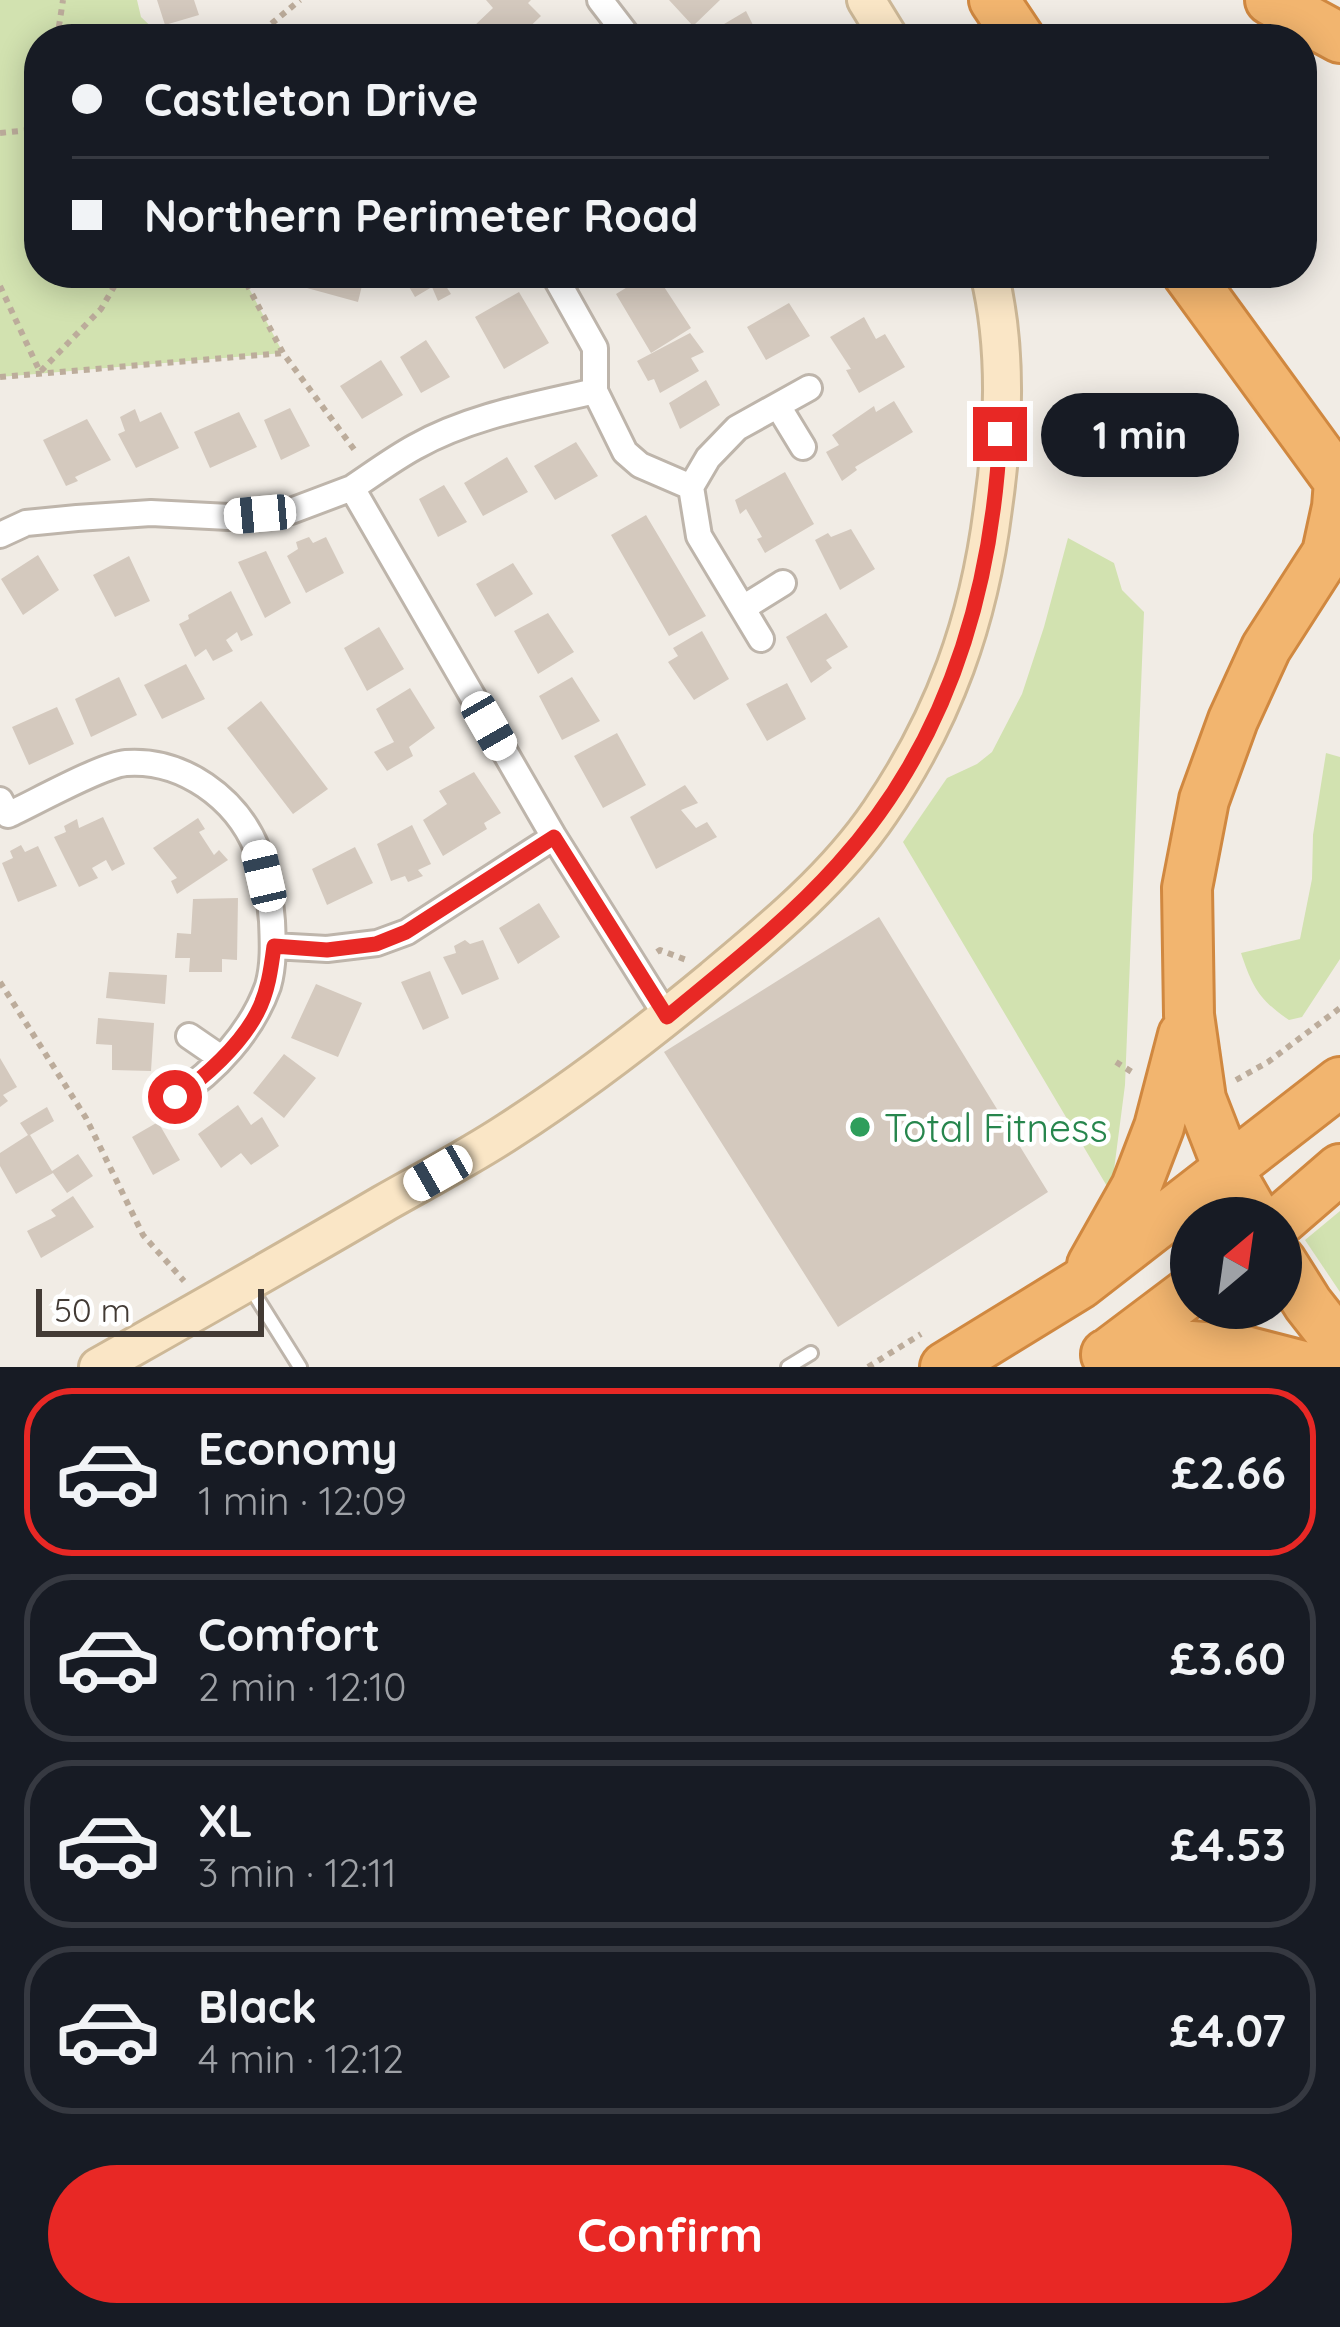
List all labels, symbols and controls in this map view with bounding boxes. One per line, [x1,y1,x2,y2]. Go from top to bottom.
text: Castleton Drive [144,71,478,127]
text: Northern Perimeter Road [144,187,699,243]
callout: 1 min [1042,392,1240,476]
route end [973,407,1027,461]
text: 1 min [1093,410,1187,459]
car [223,493,297,535]
car [455,686,523,766]
car [238,837,290,915]
route start [148,1070,202,1124]
place label: Total Fitness [884,1103,1108,1152]
marker: Total Fitness [847,1114,873,1140]
car [398,1139,478,1207]
north arrow [1170,1197,1302,1329]
map controls [1170,1197,1302,1329]
scale bar [36,1283,264,1336]
text: 50 m [54,1289,131,1330]
icon: car [54,1418,162,1526]
text: Economy [198,1420,398,1476]
text: £2.66 [1171,1444,1286,1500]
text: 1 min · 12:09 [198,1476,407,1525]
icon: car [54,1604,162,1712]
text: Comfort [198,1606,380,1662]
text: £3.60 [1170,1630,1286,1686]
text: 2 min · 12:10 [198,1662,407,1711]
icon: car [54,1790,162,1898]
text: XL [198,1792,253,1848]
text: £4.53 [1170,1816,1286,1872]
text: 3 min · 12:11 [198,1848,397,1897]
icon: car [54,1976,162,2084]
text: Black [198,1978,317,2034]
text: £4.07 [1170,2002,1286,2058]
text: 4 min · 12:12 [198,2034,404,2083]
button: Confirm [48,2165,1292,2303]

